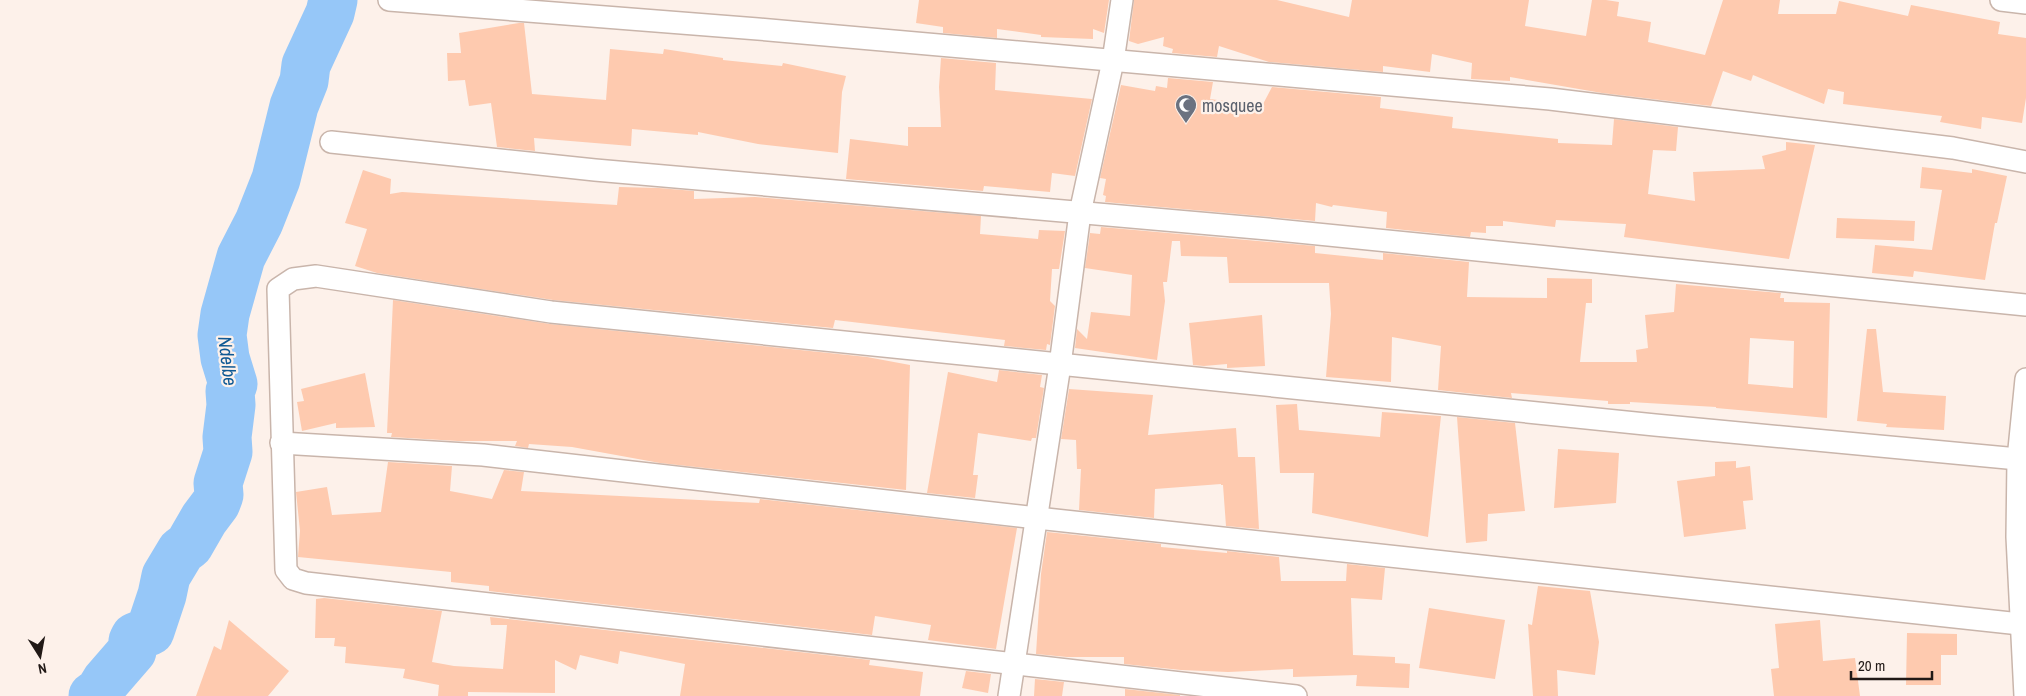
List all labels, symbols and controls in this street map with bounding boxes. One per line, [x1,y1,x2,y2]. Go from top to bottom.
mosque icon: mosquee [1174,93,1198,124]
place label: mosquee [1202,93,1263,118]
water label: Ndelbe [212,335,244,387]
north arrow [15,631,65,681]
scale bar [1851,648,1932,680]
text: 20 m [1858,655,1885,676]
text: N [37,659,48,678]

